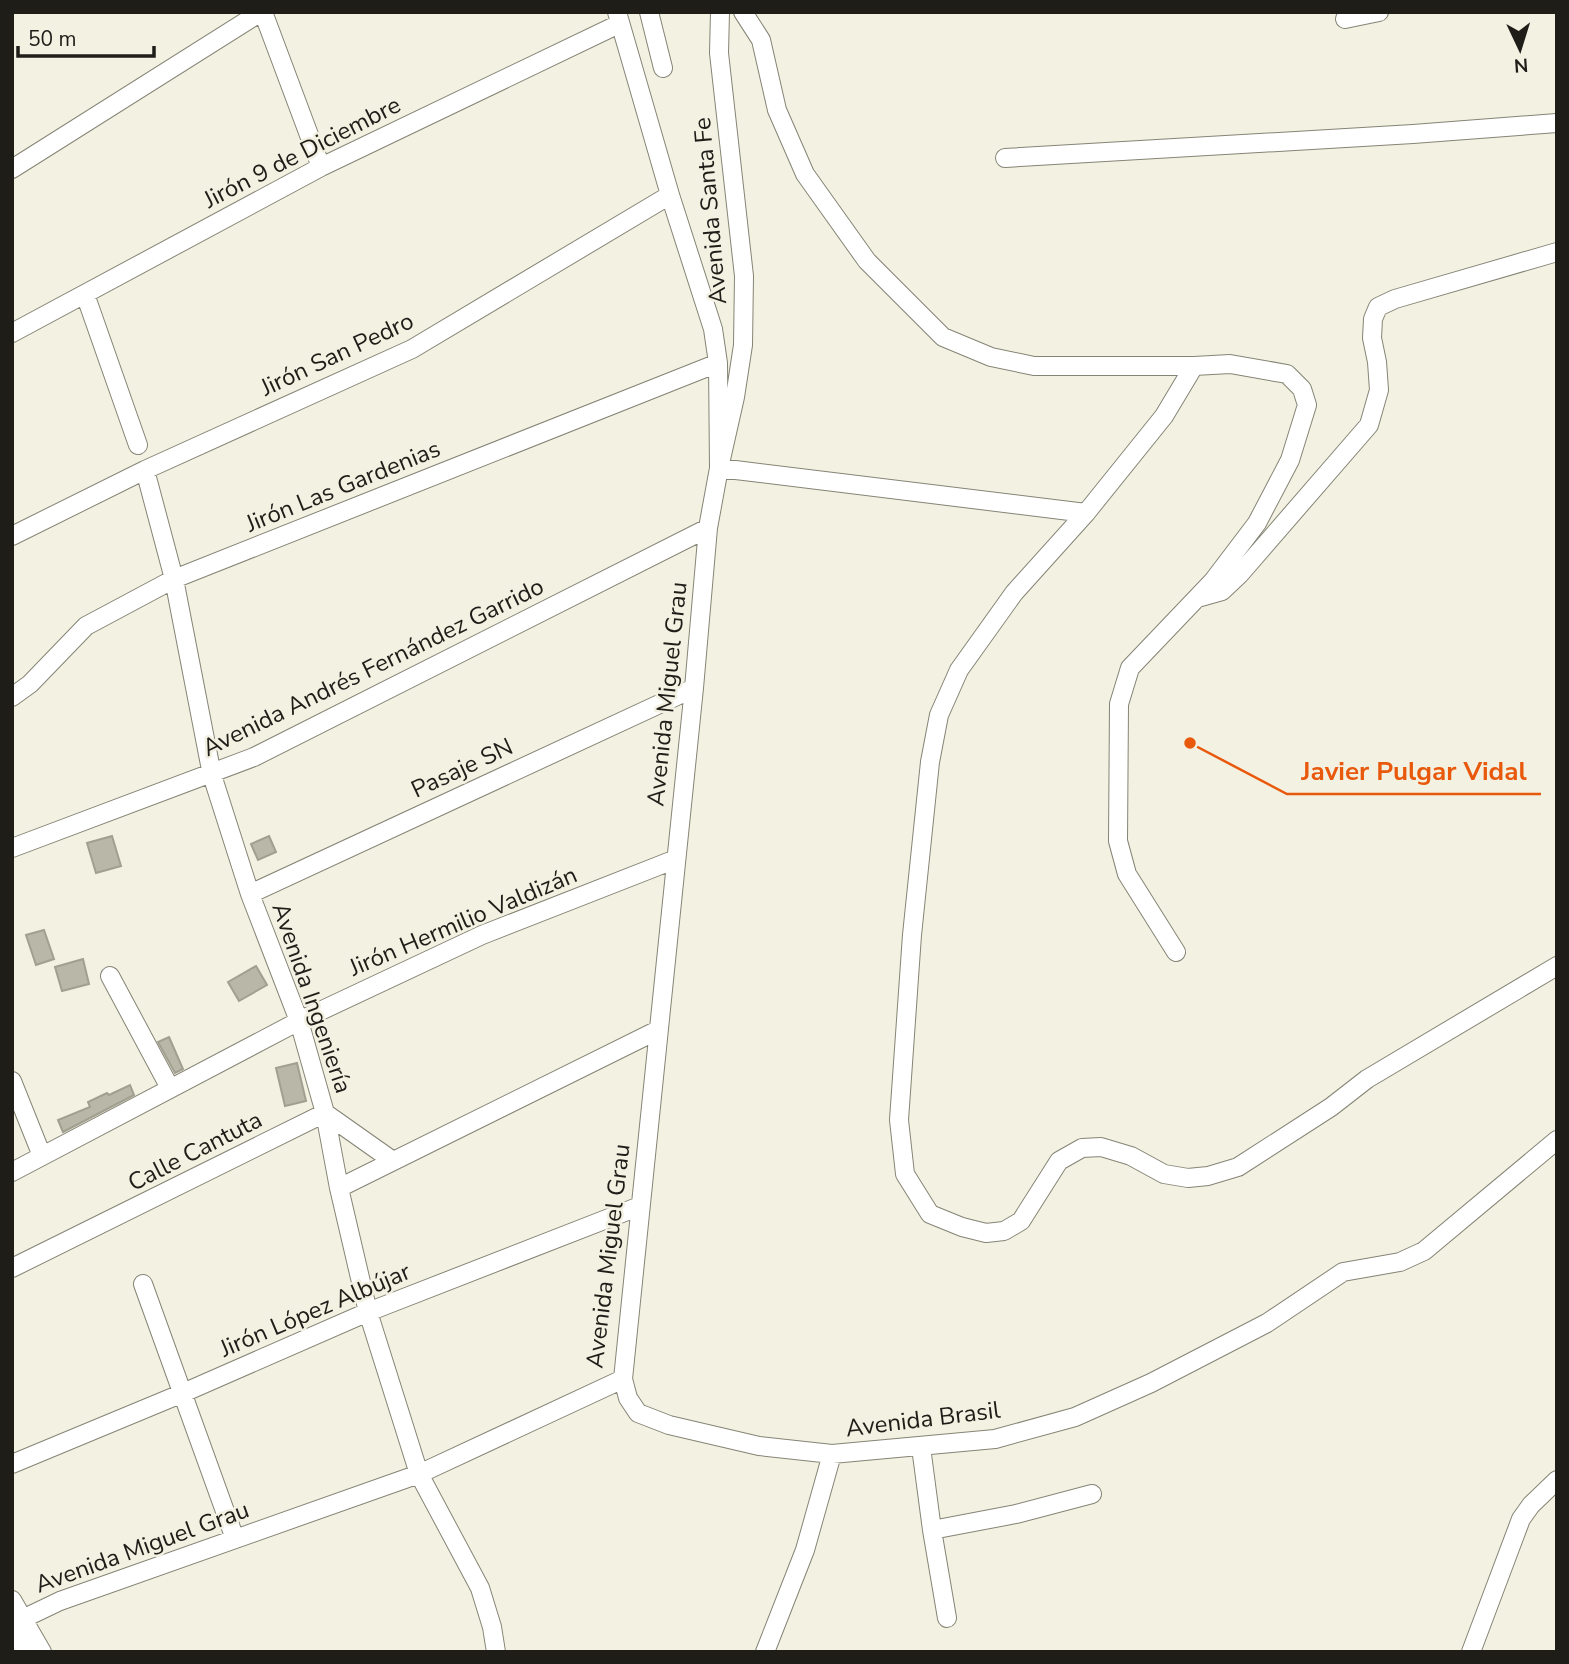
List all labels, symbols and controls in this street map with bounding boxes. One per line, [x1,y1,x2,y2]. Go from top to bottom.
scale bar [18,14,154,58]
north arrow [1485,14,1555,84]
text: 50 m [28,25,77,53]
text: N [1513,51,1529,78]
street label: Jirón 9 de Diciembre [197,88,406,216]
street label: Avenida Santa Fe [686,116,734,306]
street label: Jirón San Pedro [254,305,419,404]
street label: Jirón Las Gardenias [240,432,445,540]
street label: Avenida Andrés Fernández Garrido [197,570,549,764]
street label: Avenida Miguel Grau [639,580,695,808]
street label: Pasaje SN [406,731,518,805]
callout: Javier Pulgar Vidal [1287,747,1541,794]
text: Javier Pulgar Vidal [1300,754,1527,789]
street label: Jirón Hermilio Valdizán [343,858,582,984]
street label: Avenida Ingeniería [264,899,360,1097]
street label: Calle Cantuta [122,1103,268,1199]
street label: Avenida Miguel Grau [578,1142,638,1370]
street label: Jirón López Albújar [214,1255,416,1365]
street label: Avenida Brasil [844,1394,1002,1444]
street label: Avenida Miguel Grau [31,1493,253,1601]

